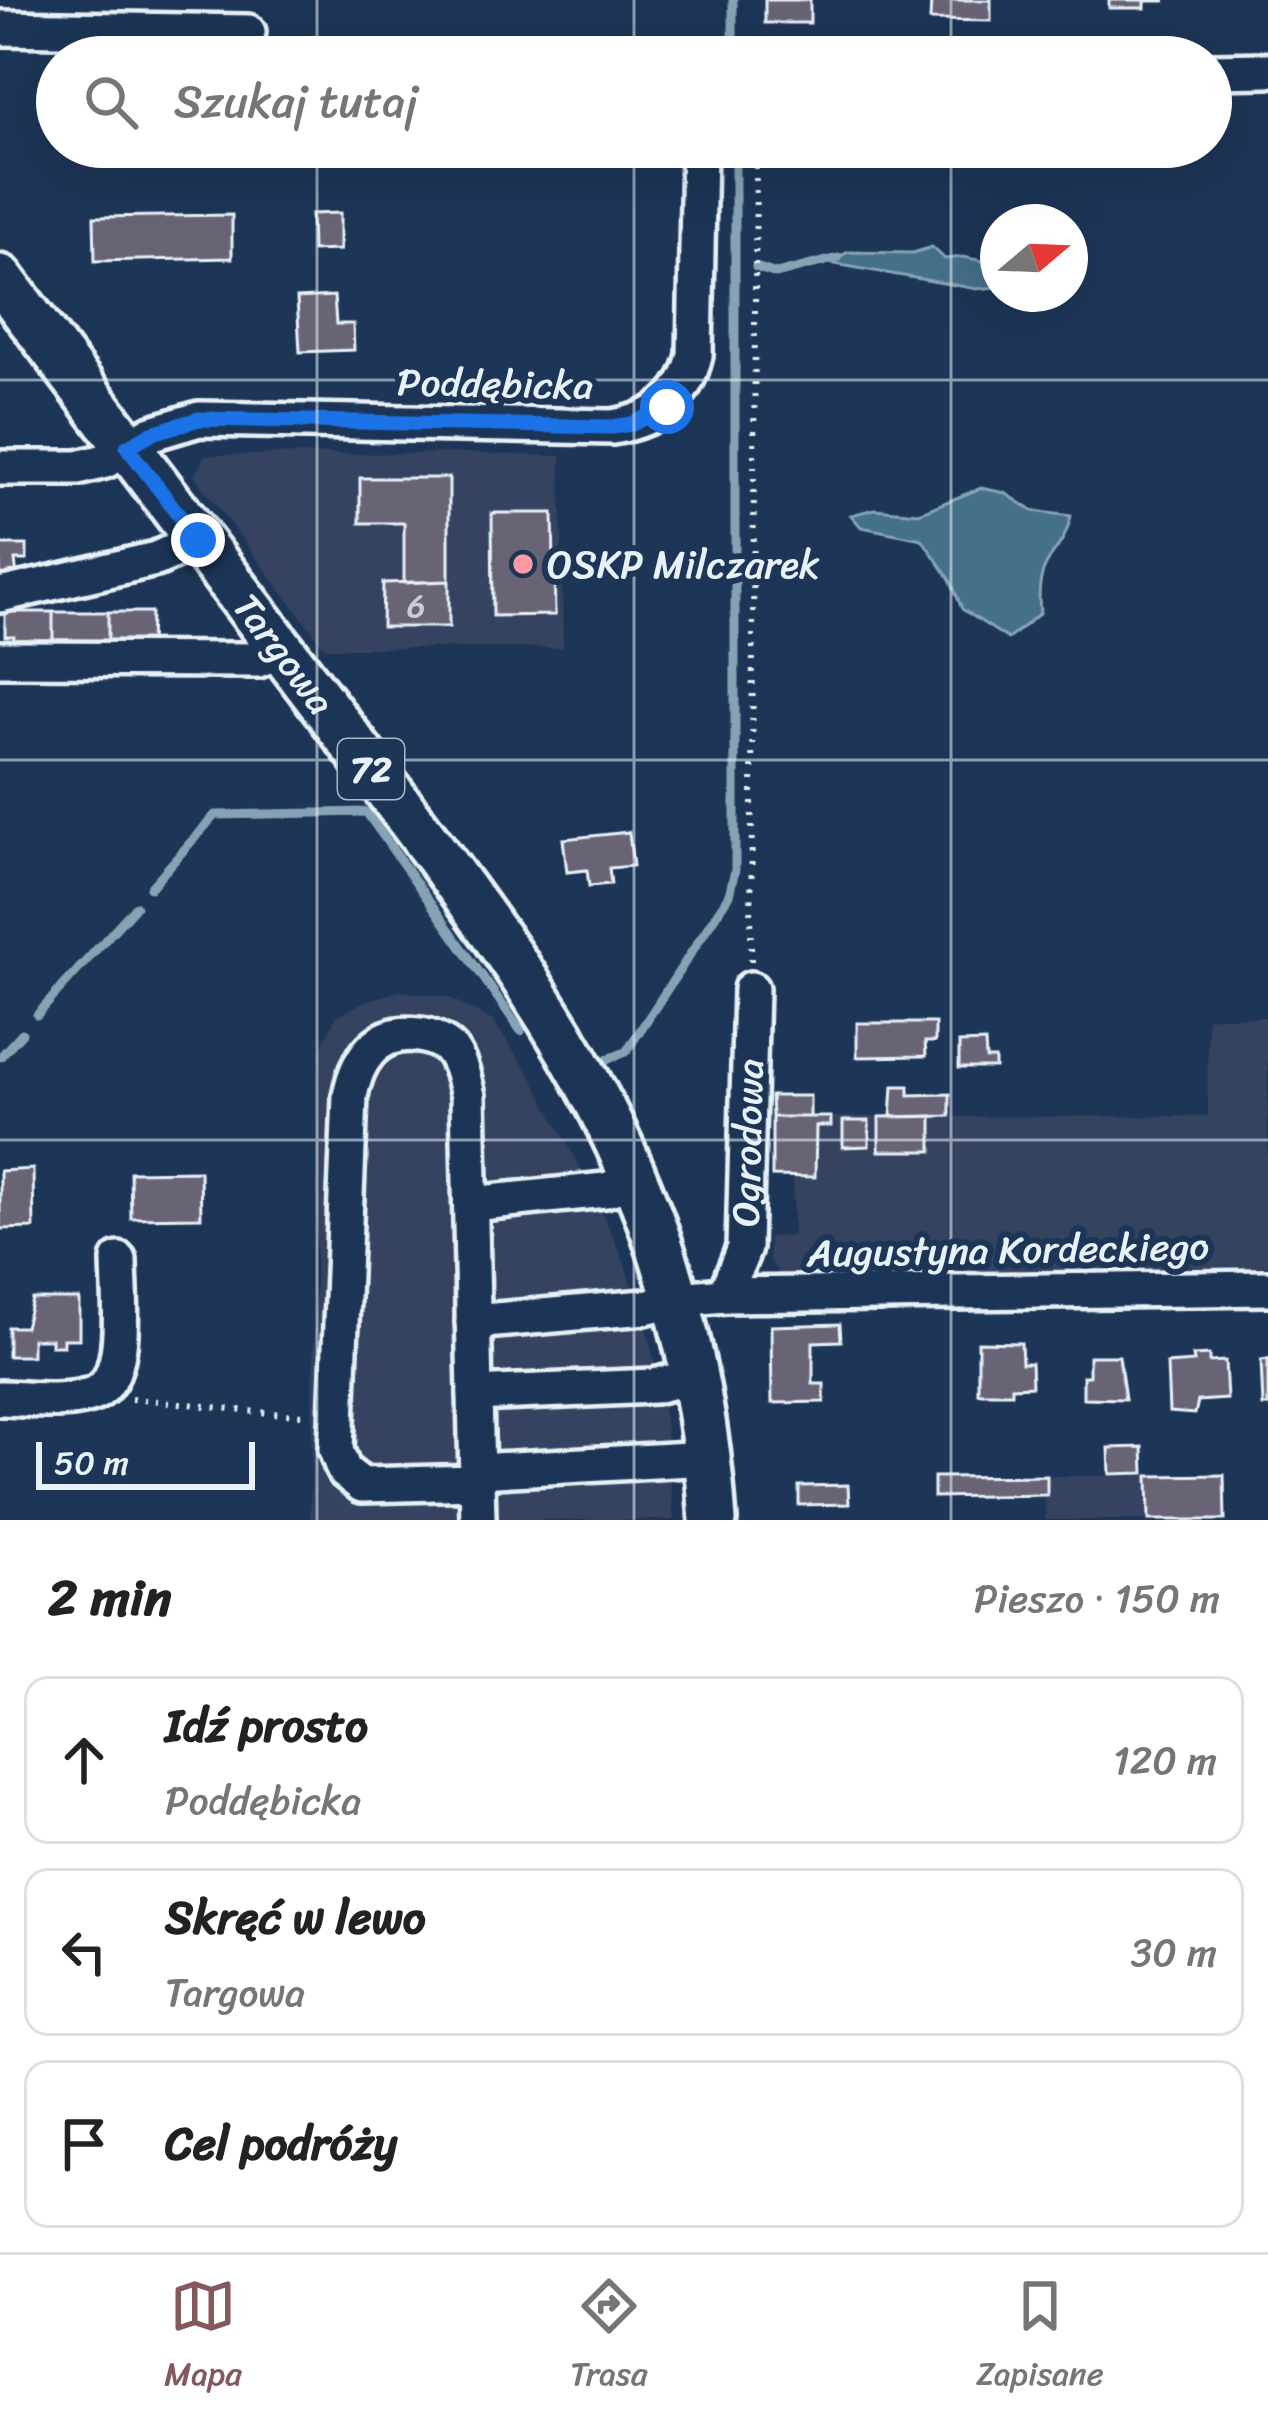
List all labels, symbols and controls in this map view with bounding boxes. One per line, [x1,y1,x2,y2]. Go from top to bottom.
search box [36,36,1232,168]
text: Szukaj tutaj [174,62,418,142]
icon: search [78,69,144,135]
north arrow [980,204,1088,312]
street label: Poddębicka [396,347,594,420]
route start [640,380,694,434]
route end [171,513,225,567]
place label: OSKP Milczarek [547,530,820,599]
marker: OSKP Milczarek [510,551,536,577]
street label: Targowa [214,577,354,731]
house number: 6 [407,577,425,635]
road number: 72 [338,739,404,799]
street label: Ogrodowa [711,1058,784,1228]
street label: Augustyna Kordeckiego [805,1211,1210,1288]
text: 50 m [54,1434,129,1492]
scale bar [36,1436,255,1489]
text: 2 min [48,1553,171,1643]
text: Pieszo · 150 m [974,1564,1220,1633]
text: Idź prosto [165,1686,368,1766]
text: 120 m [1113,1726,1217,1795]
icon: ahead [51,1727,117,1793]
text: Poddębicka [165,1766,361,1835]
text: Skręć w lewo [165,1878,426,1958]
text: 30 m [1131,1918,1217,1987]
icon: left [51,1919,117,1985]
text: Targowa [165,1958,305,2027]
text: Cel podróży [165,2104,397,2184]
icon: arrive [51,2111,117,2177]
tab: Mapa [164,2273,242,2403]
tab: Trasa [570,2273,648,2403]
tab: Zapisane [976,2273,1104,2403]

